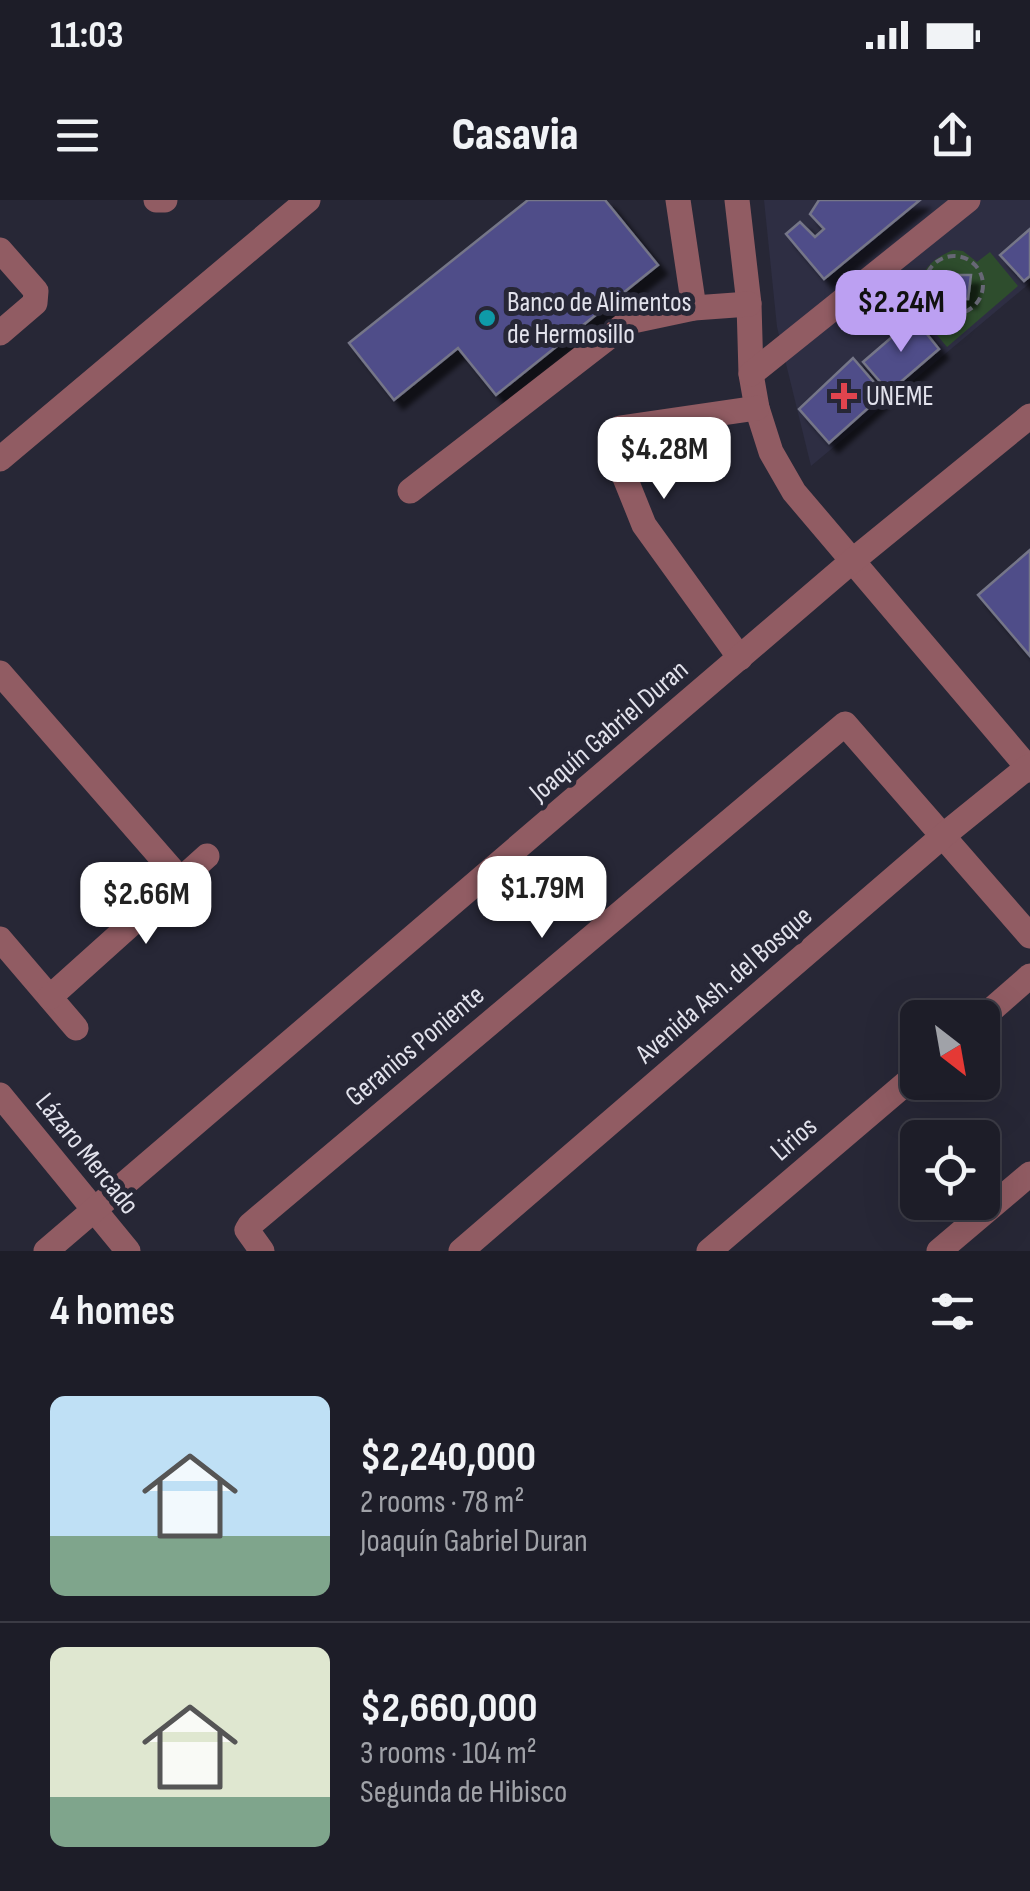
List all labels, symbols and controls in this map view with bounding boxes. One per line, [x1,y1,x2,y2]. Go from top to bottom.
text: 11:03 [50,13,123,58]
icon: menu [50,108,105,163]
text: Casavia [452,108,578,163]
icon: share [925,108,980,163]
pin: $2.24M [820,270,982,355]
text: $2.24M [857,283,945,322]
place label: Banco de Alimentos de Hermosillo [507,286,692,351]
marker: Banco de Alimentos de Hermosillo [476,307,498,329]
place label: UNEME [866,380,934,413]
marker: UNEME [831,383,857,409]
pin: $4.28M [583,417,745,502]
text: $4.28M [620,430,708,469]
street label: Joaquín Gabriel Duran [522,653,695,809]
pin: $1.79M [461,856,623,941]
pin: $2.66M [65,862,227,947]
text: $1.79M [499,869,585,908]
text: $2.66M [102,875,190,914]
street label: Avenida Ash. del Bosque [628,899,819,1071]
street label: Geranios Poniente [339,979,491,1113]
north arrow [900,1000,1000,1100]
map controls [900,1000,1000,1220]
street label: Lázaro Mercado [28,1087,146,1221]
street label: Lirios [764,1110,824,1168]
button: locate [900,1120,1000,1220]
icon: filters [925,1284,980,1339]
text: 4 homes [50,1286,175,1337]
text: $2,240,000 [360,1432,536,1483]
icon: home [130,1436,250,1556]
text: 2 rooms · 78 m² [360,1483,524,1522]
text: Joaquín Gabriel Duran [360,1522,588,1561]
text: $2,660,000 [360,1683,538,1734]
icon: home [130,1687,250,1807]
text: 3 rooms · 104 m² [360,1734,537,1773]
text: Segunda de Hibisco [360,1773,567,1812]

